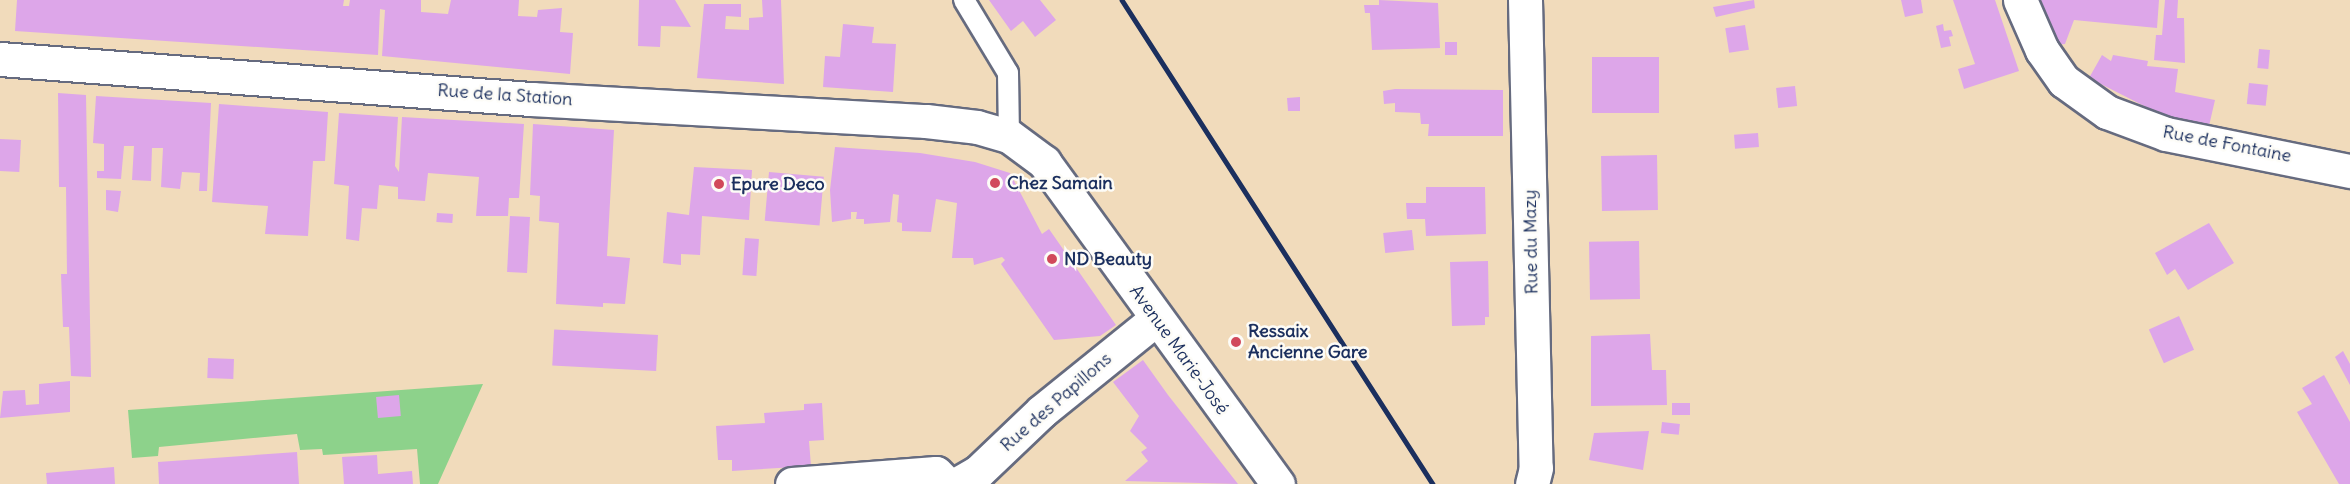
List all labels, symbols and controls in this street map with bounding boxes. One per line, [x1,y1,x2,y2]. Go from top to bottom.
street label: Rue de la Station [437,80,573,110]
street label: Rue de Fontaine [2161,121,2293,167]
place label: Chez Samain [1007,172,1113,194]
place label: Epure Deco [731,173,825,195]
marker: Chez Samain [988,176,1002,190]
marker: Epure Deco [712,177,726,191]
street label: Rue du Mazy [1519,189,1543,295]
place label: ND Beauty [1064,248,1152,270]
marker: ND Beauty [1045,252,1059,266]
street label: Avenue Marie-José [1125,281,1233,419]
place label: Ressaix Ancienne Gare [1248,321,1367,364]
marker: Ressaix Ancienne Gare [1229,335,1243,349]
street label: Rue des Papillons [996,348,1116,456]

